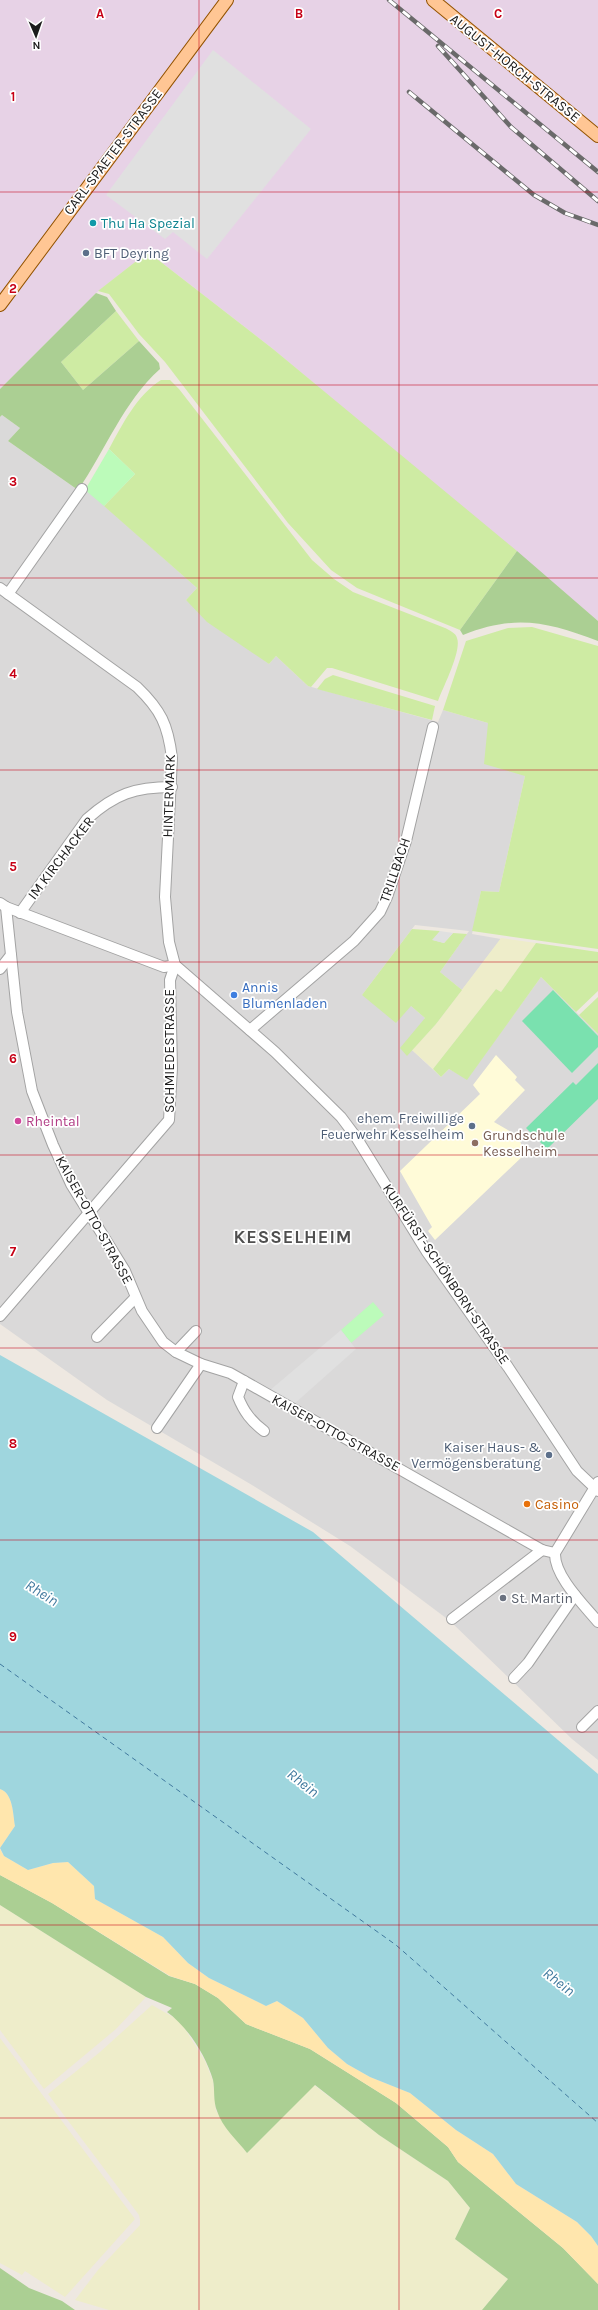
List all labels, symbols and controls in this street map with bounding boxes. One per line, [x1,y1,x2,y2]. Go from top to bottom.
text: A [96,6,104,21]
text: B [295,6,303,21]
street label: AUGUST-HORCH-STRASSE [447,10,583,126]
north arrow [16,16,56,56]
text: N [32,39,41,52]
street label: CARL-SPAETER-STRASSE [60,86,166,218]
text: 1 [11,89,15,104]
place label: Thu Ha Spezial [101,215,195,232]
marker: Thu Ha Spezial [88,218,98,228]
place label: BFT Deyring [94,245,169,262]
marker: BFT Deyring [81,248,91,258]
text: 2 [9,281,17,296]
text: 3 [9,474,17,489]
text: 4 [9,666,17,681]
street label: HINTERMARK [159,754,179,838]
street label: IM KIRCHACKER [24,813,98,903]
street label: TRILLBACH [376,835,414,905]
text: 5 [9,859,17,874]
place label: Annis Blumenladen [242,979,327,1012]
street label: SCHMIEDESTRASSE [161,989,178,1113]
marker: Annis Blumenladen [229,990,239,1000]
text: 6 [9,1051,17,1066]
place label: ehem. Freiwillige Feuerwehr Kesselheim [321,1110,464,1143]
place label: Rheintal [26,1113,80,1130]
marker: Rheintal [13,1116,23,1126]
marker: ehem. Freiwillige Feuerwehr Kesselheim [467,1121,477,1131]
place label: Grundschule Kesselheim [483,1127,565,1160]
marker: Grundschule Kesselheim [470,1138,480,1148]
street label: KAISER-OTTO-STRASSE [52,1153,136,1287]
street label: KURFÜRST-SCHÖNBORN-STRASSE [379,1180,513,1368]
district label: KESSELHEIM [233,1226,353,1248]
text: 7 [10,1244,17,1259]
street label: KAISER-OTTO-STRASSE [269,1391,403,1475]
text: 8 [9,1436,17,1451]
place label: Kaiser Haus- & Vermögensberatung [411,1439,541,1472]
marker: Kaiser Haus- & Vermögensberatung [544,1450,554,1460]
place label: Casino [535,1496,579,1513]
marker: Casino [522,1499,532,1509]
water label: Rhein [22,1576,62,1610]
place label: St. Martin [511,1590,573,1607]
marker: St. Martin [498,1593,508,1603]
text: 9 [9,1629,17,1644]
water label: Rhein [283,1765,323,1801]
water label: Rhein [539,1964,579,2000]

